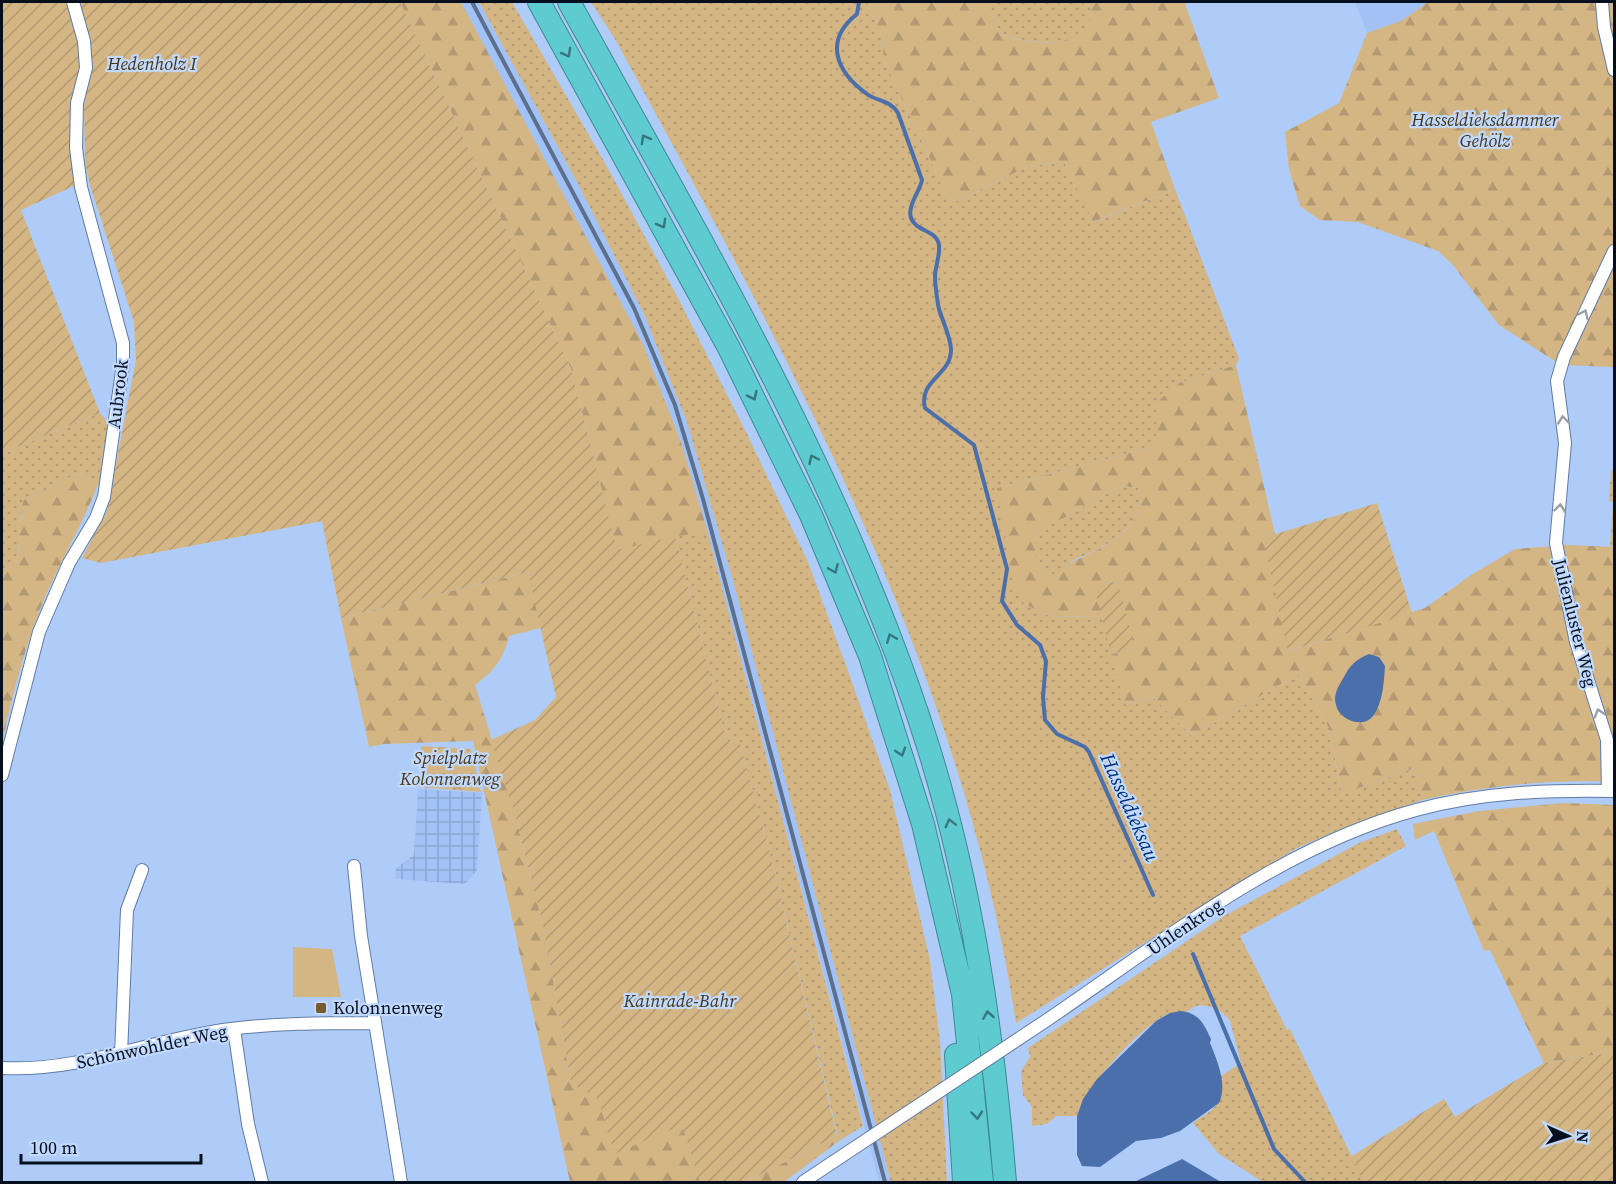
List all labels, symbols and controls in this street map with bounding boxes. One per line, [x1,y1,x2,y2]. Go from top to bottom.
one-way arrow [560,47,571,57]
park label: Hedenholz I [106,51,197,76]
park label: Hasseldieksdammer Gehölz [1410,107,1560,153]
one-way arrow [641,135,652,145]
one-way arrow [655,217,666,228]
one-way arrow [1576,310,1588,321]
street label: Aubrook [101,358,134,430]
one-way arrow [745,390,757,401]
one-way arrow [1558,416,1570,425]
one-way arrow [809,454,821,465]
one-way arrow [1553,504,1566,513]
street label: Julienluster Weg [1547,555,1604,690]
one-way arrow [827,563,839,574]
one-way arrow [886,633,898,644]
one-way arrow [1594,708,1606,719]
park label: Spielplatz Kolonnenweg [399,745,502,791]
one-way arrow [894,746,907,757]
water label: Hasseldieksau [1093,747,1167,866]
one-way arrow [945,819,958,829]
street label: Uhlenkrog [1142,892,1227,961]
park label: Kainrade-Bahr [623,988,737,1013]
place label: Kolonnenweg [333,995,443,1020]
marker: Kolonnenweg [314,1001,328,1015]
one-way arrow [982,1010,994,1019]
street label: Schönwohlder Weg [74,1018,229,1075]
north arrow [1538,1106,1598,1166]
one-way arrow [970,1111,983,1120]
scale bar [21,1127,201,1165]
text: N [1572,1130,1594,1144]
text: 100 m [30,1135,77,1160]

